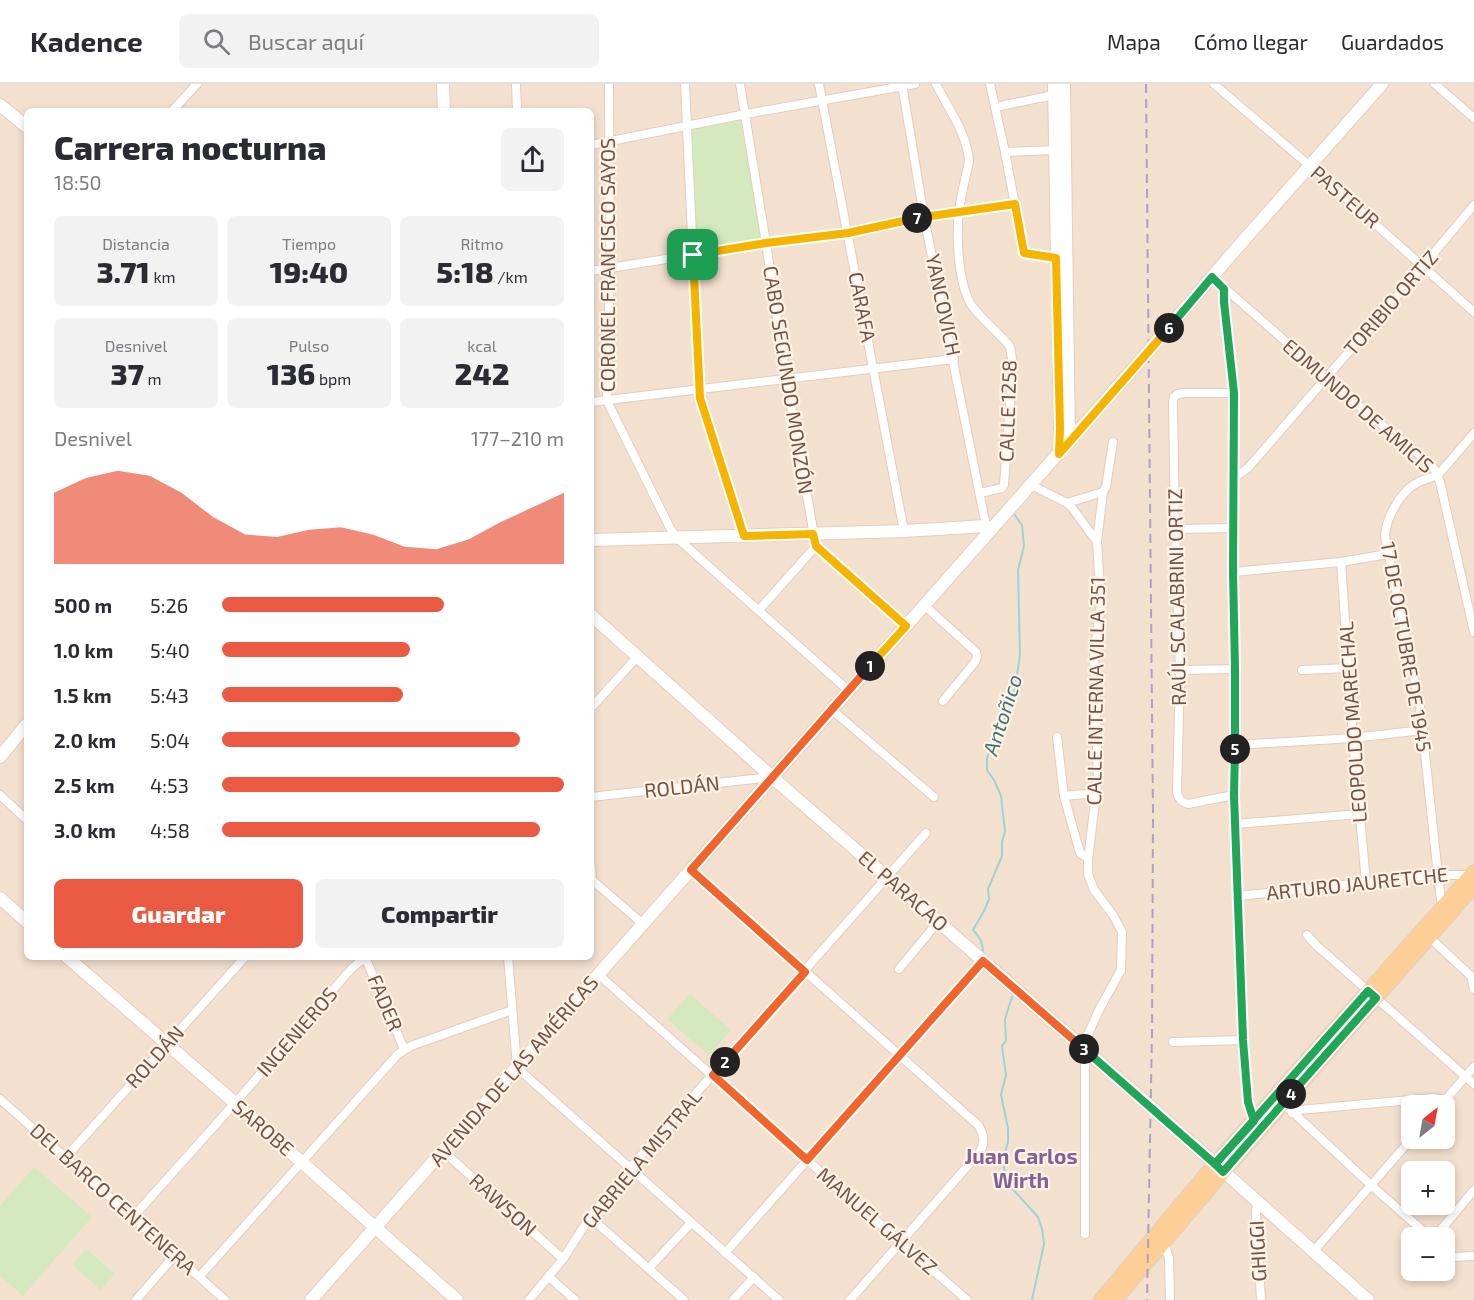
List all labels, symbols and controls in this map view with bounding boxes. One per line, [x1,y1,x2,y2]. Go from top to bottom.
search box [179,14,599,68]
text: Kadence [30,24,143,58]
icon: search [200,25,233,58]
text: Buscar aquí [248,28,364,54]
text: Mapa [1107,29,1161,54]
text: Cómo llegar [1194,29,1308,54]
text: Guardados [1341,29,1444,54]
text: Carrera nocturna [54,127,326,167]
button: share [501,128,564,191]
street label: CORONEL FRANCISCO SAYOS [595,138,619,392]
street label: PASTEUR [1306,160,1385,233]
text: 18:50 [54,170,102,194]
pin: 7 [902,203,932,233]
text: 7 [913,208,921,227]
pin [667,229,718,280]
text: Distancia [102,234,170,253]
text: Tiempo [282,234,336,253]
text: Ritmo [460,234,504,253]
icon: arrive [676,238,709,271]
street label: TORIBIO ORTIZ [1338,245,1442,360]
street label: YANCOVICH [921,252,966,358]
text: 3.71 [96,253,150,289]
text: 19:40 [270,253,348,289]
text: 5:18 [436,253,494,289]
street label: CABO SEGUNDO MONZÓN [759,264,819,496]
text: km [150,267,176,286]
text: /km [494,267,528,286]
street label: CARAFA [844,270,882,344]
pin: 6 [1154,313,1184,343]
text: 6 [1164,318,1174,337]
street label: EDMUNDO DE AMICIS [1278,333,1439,477]
text: Desnivel [105,336,167,355]
text: Pulso [289,336,329,355]
text: kcal [467,336,497,355]
text: 37 [111,355,144,391]
text: 136 [267,355,315,391]
text: 242 [455,355,509,391]
street label: CALLE 1258 [993,360,1021,462]
text: m [144,369,161,388]
text: bpm [315,369,351,388]
text: Desnivel [54,426,132,450]
text: 177–210 m [471,426,564,450]
street label: RAÚL SCALABRINI ORTIZ [1162,488,1190,706]
street label: 17 DE OCTUBRE DE 1945 [1377,540,1437,754]
street label: CALLE INTERNA VILLA 351 [1081,576,1109,806]
text: 500 m [54,593,112,617]
text: 5:26 [150,593,188,617]
street label: LEOPOLDO MARECHAL [1333,620,1371,824]
text: 1.0 km [54,638,113,662]
text: 5:40 [150,638,190,662]
pin: 1 [855,651,885,681]
text: 1 [867,656,873,675]
water label: Antoñico [976,671,1026,759]
text: 1.5 km [54,683,112,707]
text: 5:43 [150,683,189,707]
text: 2.0 km [54,728,116,752]
text: 5:04 [150,728,190,752]
pin: 5 [1220,734,1250,764]
text: 5 [1231,739,1239,758]
street label: ROLDÁN [643,770,721,802]
text: 2.5 km [54,773,115,797]
text: 4:53 [150,773,189,797]
text: 3.0 km [54,818,116,842]
text: 4:58 [150,818,190,842]
street label: EL PARACAO [854,845,953,936]
street label: ARTURO JAURETCHE [1265,862,1449,904]
button: Guardar [54,879,303,948]
button: Compartir [315,879,564,948]
street label: AVENIDA DE LAS AMÉRICAS [424,970,603,1171]
street label: FADER [363,971,408,1034]
street label: INGENIEROS [251,982,342,1081]
street label: ROLDÁN [120,1020,189,1093]
pin: 3 [1069,1034,1099,1064]
text: 3 [1079,1039,1089,1058]
pin: 2 [710,1047,740,1077]
text: 2 [720,1052,730,1071]
pin: 4 [1276,1079,1306,1109]
street label: GABRIELA MISTRAL [576,1084,706,1233]
text: 4 [1286,1084,1296,1103]
street label: SAROBE [228,1094,299,1160]
north arrow [1401,1095,1455,1149]
map controls [1401,1095,1455,1281]
street label: DEL BARCO CENTENERA [26,1118,202,1279]
district label: Juan Carlos Wirth [964,1143,1078,1192]
button: + [1401,1161,1455,1215]
street label: MANUEL GÁLVEZ [813,1162,943,1279]
street label: RAWSON [465,1168,542,1241]
street label: GHIGGI [1243,1220,1271,1282]
button: − [1401,1227,1455,1281]

